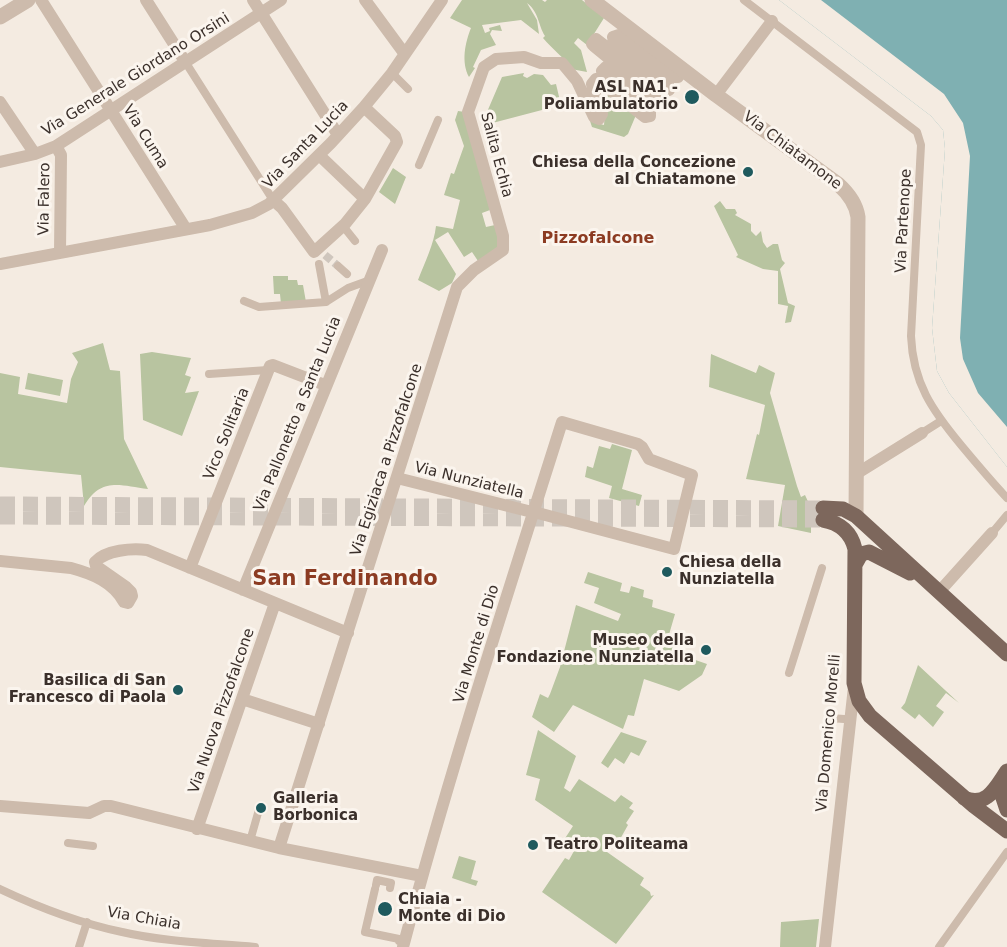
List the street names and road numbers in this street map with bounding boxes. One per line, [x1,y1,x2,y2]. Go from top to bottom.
street label: Via Generale Giordano Orsini [39,10,233,140]
street label: Via Santa Lucia [259,97,353,193]
street label: Via Cuma [118,102,172,172]
street label: Via Chiatamone [739,108,845,194]
street label: Salita Echia [476,110,516,200]
street label: Via Falero [35,162,55,236]
street label: Via Partenope [892,168,916,274]
street label: Via Pallonetto a Santa Lucia [251,314,345,514]
street label: Via Egiziaca a Pizzofalcone [347,362,427,558]
street label: Vico Solitaria [200,385,254,483]
street label: Via Nunziatella [412,459,526,503]
street label: Via Monte di Dio [450,583,504,705]
street label: Via Nuova Pizzofalcone [185,626,259,796]
street label: Via Domenico Morelli [813,653,845,813]
street label: Via Chiaia [106,904,182,934]

